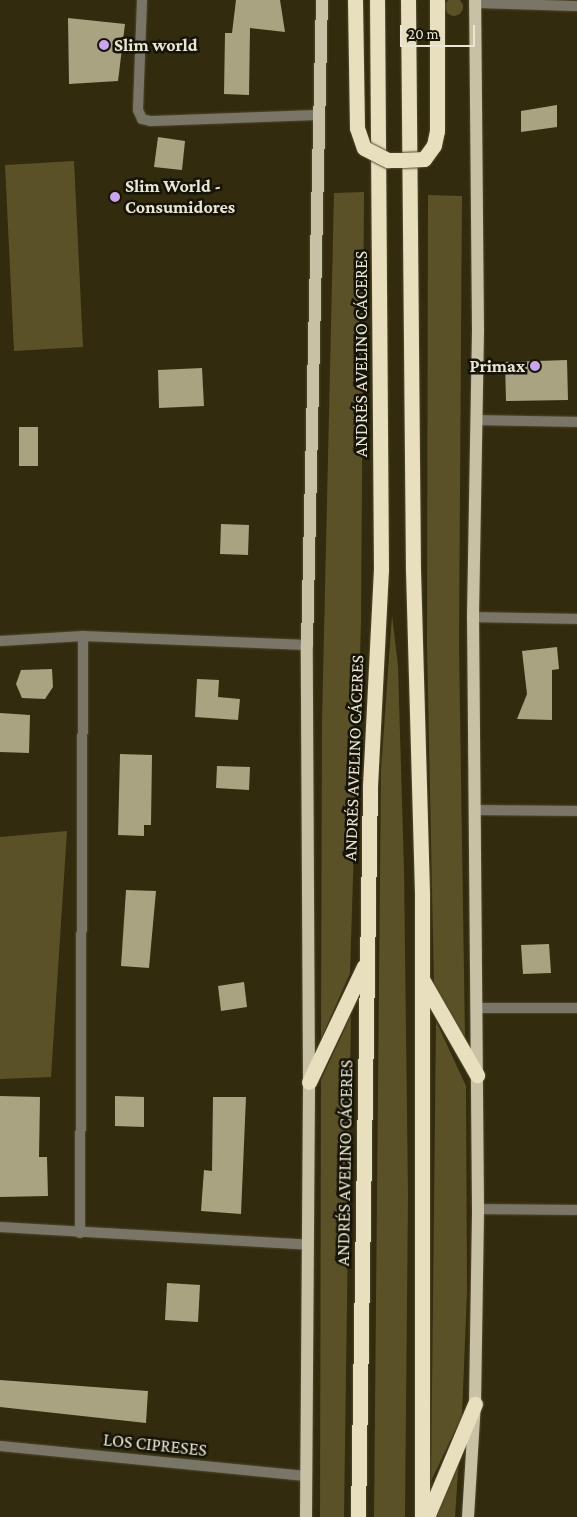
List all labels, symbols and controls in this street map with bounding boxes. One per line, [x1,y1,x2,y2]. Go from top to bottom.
scale bar [402,15,477,47]
text: 20 m [408,26,439,42]
place label: Slim world [114,34,198,56]
marker: Slim world [98,39,110,51]
place label: Slim World - Consumidores [125,176,235,218]
marker: Slim World - Consumidores [109,191,121,203]
street label: ANDRÉS AVELINO CÁCERES [350,251,372,457]
place label: Primax [469,355,525,377]
marker: Primax [529,360,541,372]
street label: ANDRÉS AVELINO CÁCERES [340,654,368,862]
street label: ANDRÉS AVELINO CÁCERES [332,1060,358,1266]
street label: LOS CIPRESES [102,1429,208,1461]

